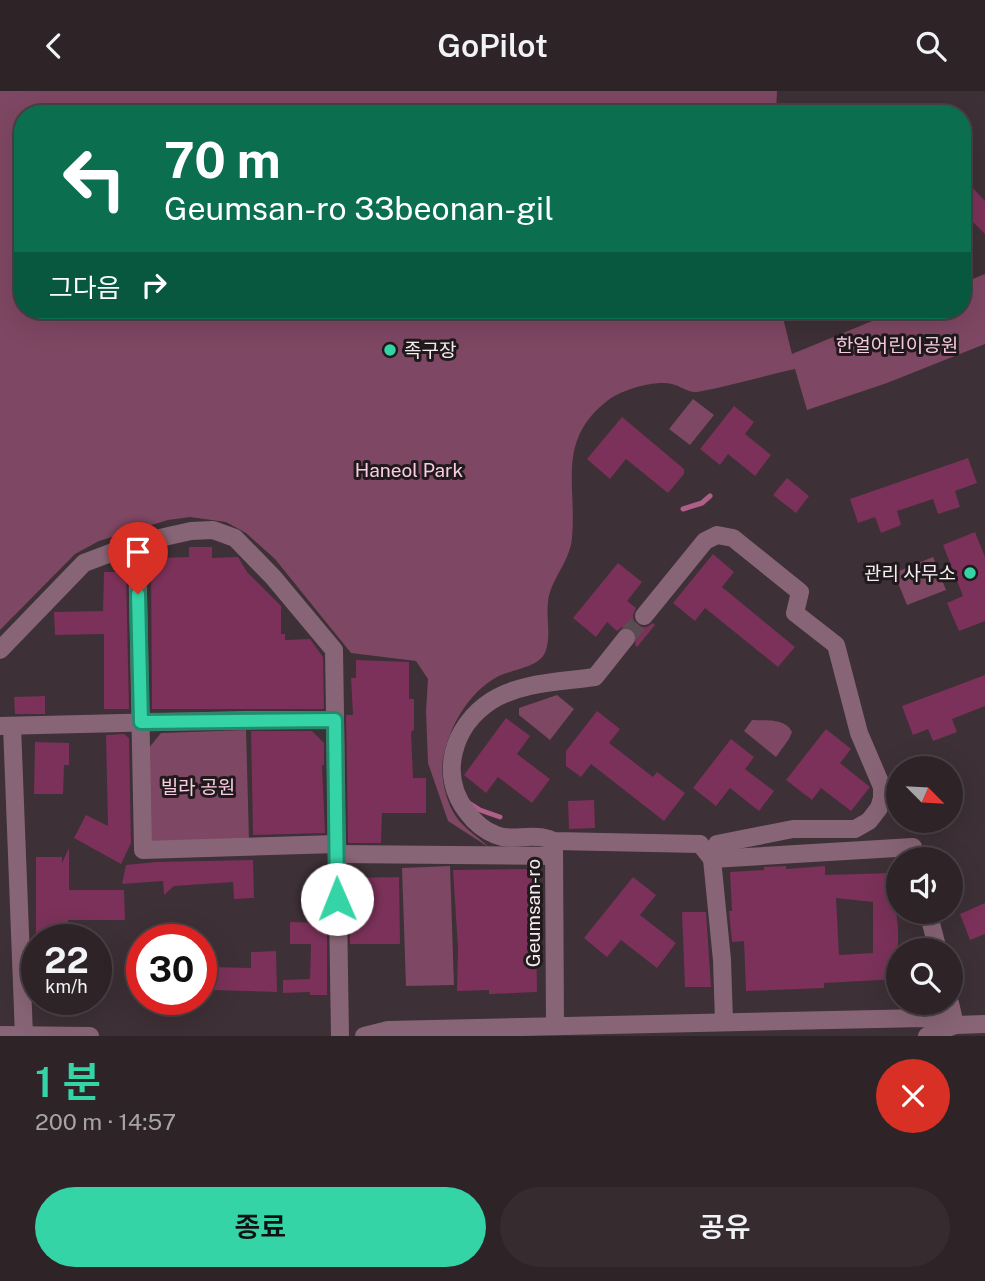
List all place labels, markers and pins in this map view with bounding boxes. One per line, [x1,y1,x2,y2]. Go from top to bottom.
place label: 족구장 [404,339,456,361]
marker: 족구장 [382,342,398,358]
pin [108,522,168,594]
place label: 관리 사무소 [864,562,956,584]
marker: 관리 사무소 [962,565,978,581]

